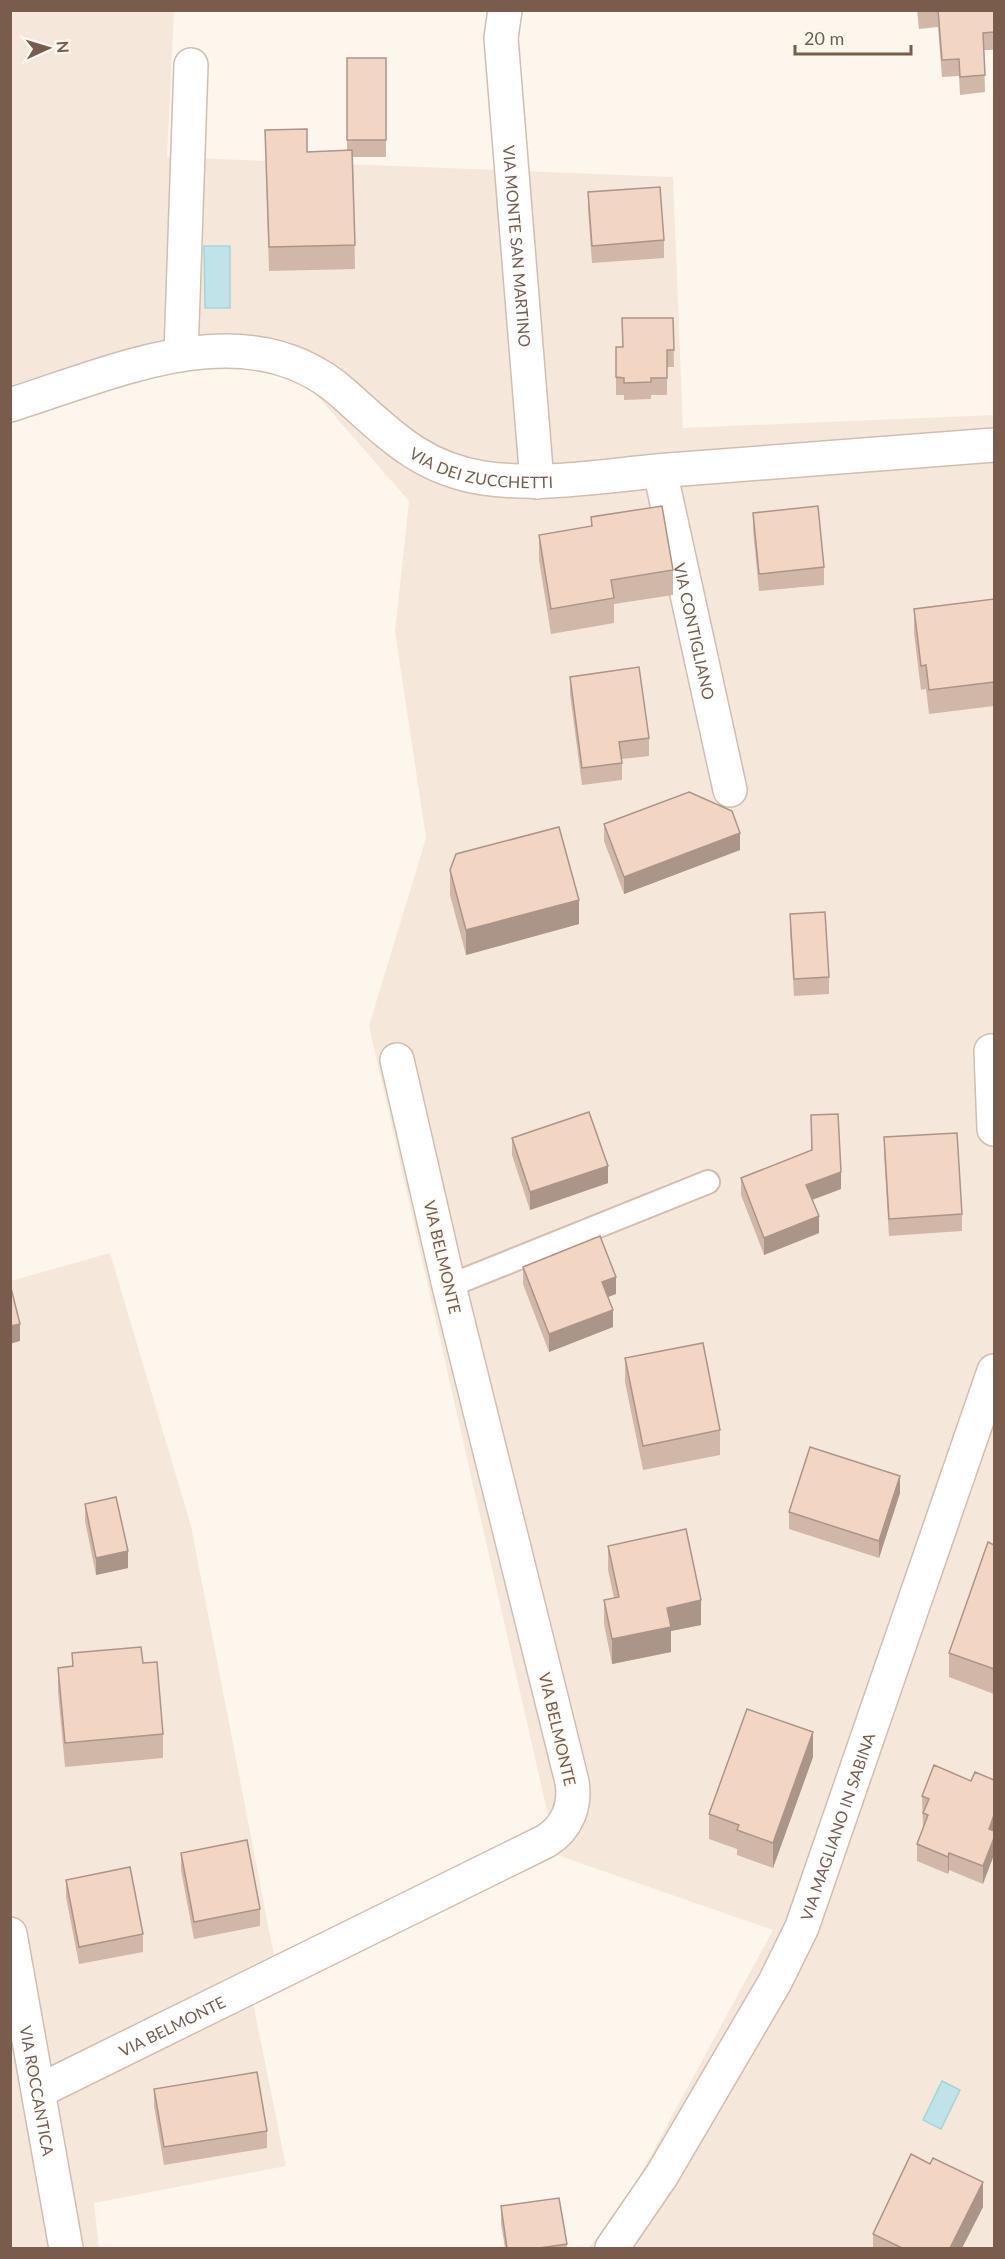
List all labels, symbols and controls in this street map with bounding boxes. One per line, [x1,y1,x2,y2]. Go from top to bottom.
north arrow [18,18,78,78]
scale bar [795,18,910,56]
text: 20 m [804,27,844,49]
text: N [54,40,73,54]
street label: VIA MONTE SAN MARTINO [500,144,536,348]
street label: VIA DEI ZUCCHETTI [407,443,553,491]
street label: VIA CONTIGLIANO [671,561,719,702]
street label: VIA BELMONTE [421,1198,465,1316]
street label: VIA BELMONTE [536,1670,580,1788]
street label: VIA MAGLIANO IN SABINA [796,1730,878,1923]
street label: VIA BELMONTE [115,1991,228,2060]
street label: VIA ROCCANTICA [17,2024,59,2157]

